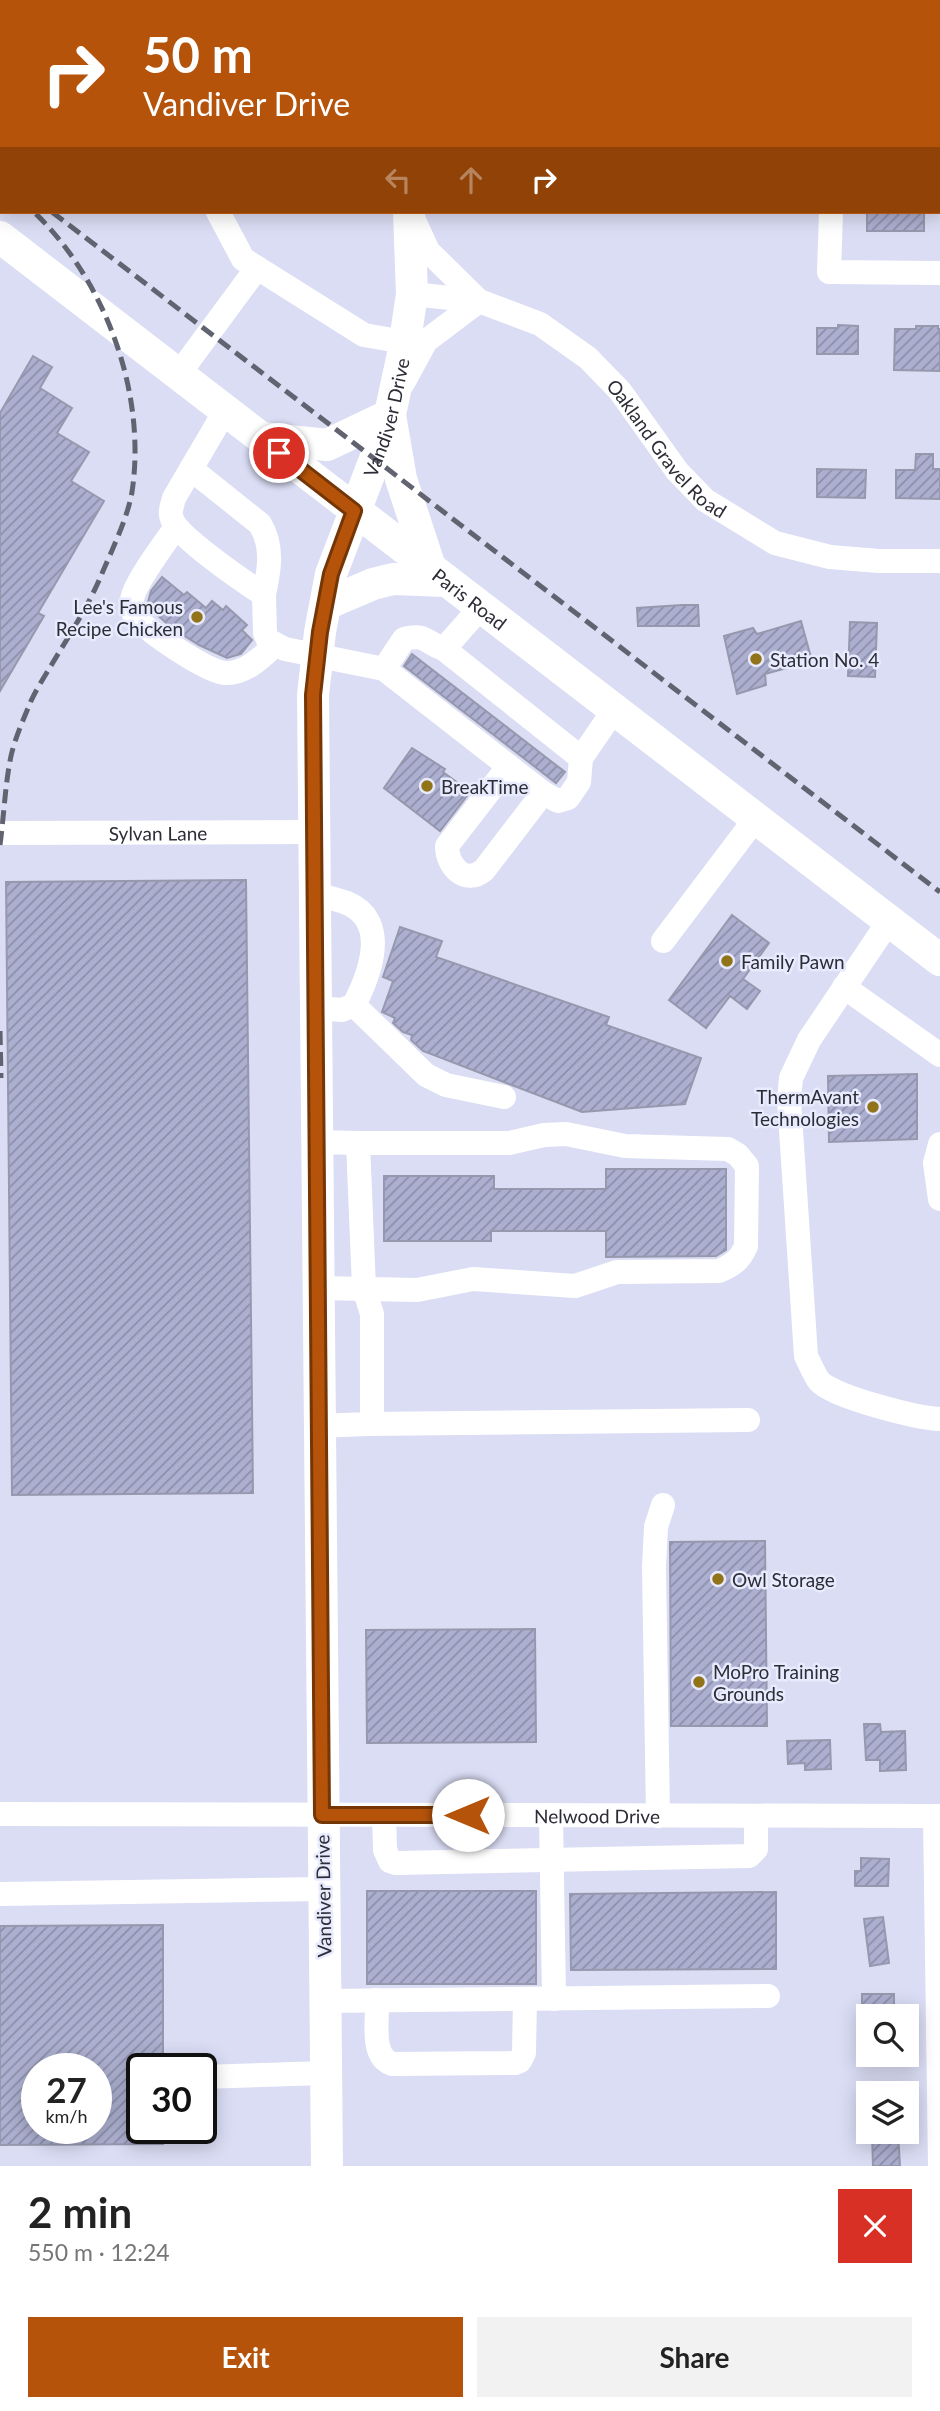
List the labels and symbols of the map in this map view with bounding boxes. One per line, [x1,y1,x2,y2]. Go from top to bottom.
street label: Vandiver Drive [358,356,413,480]
street label: Oakland Gravel Road [603,374,731,522]
pin [249,423,309,483]
street label: Paris Road [428,563,512,634]
place label: Lee's Famous Recipe Chicken [56,595,183,640]
marker: Lee's Famous Recipe Chicken [189,609,205,625]
place label: Station No. 4 [770,648,879,671]
marker: Station No. 4 [748,651,764,667]
place label: BreakTime [441,775,528,798]
marker: BreakTime [419,778,435,794]
street label: Sylvan Lane [109,821,207,844]
place label: Family Pawn [741,950,845,973]
marker: Family Pawn [719,953,735,969]
place label: ThermAvant Technologies [751,1085,859,1130]
marker: ThermAvant Technologies [865,1099,881,1115]
place label: Owl Storage [732,1568,835,1591]
marker: Owl Storage [710,1571,726,1587]
place label: MoPro Training Grounds [713,1660,839,1705]
marker: MoPro Training Grounds [691,1674,707,1690]
position arrow [431,1778,505,1852]
street label: Nelwood Drive [534,1804,660,1827]
street label: Vandiver Drive [310,1834,336,1958]
speed limit sign: 30 [126,2053,217,2144]

